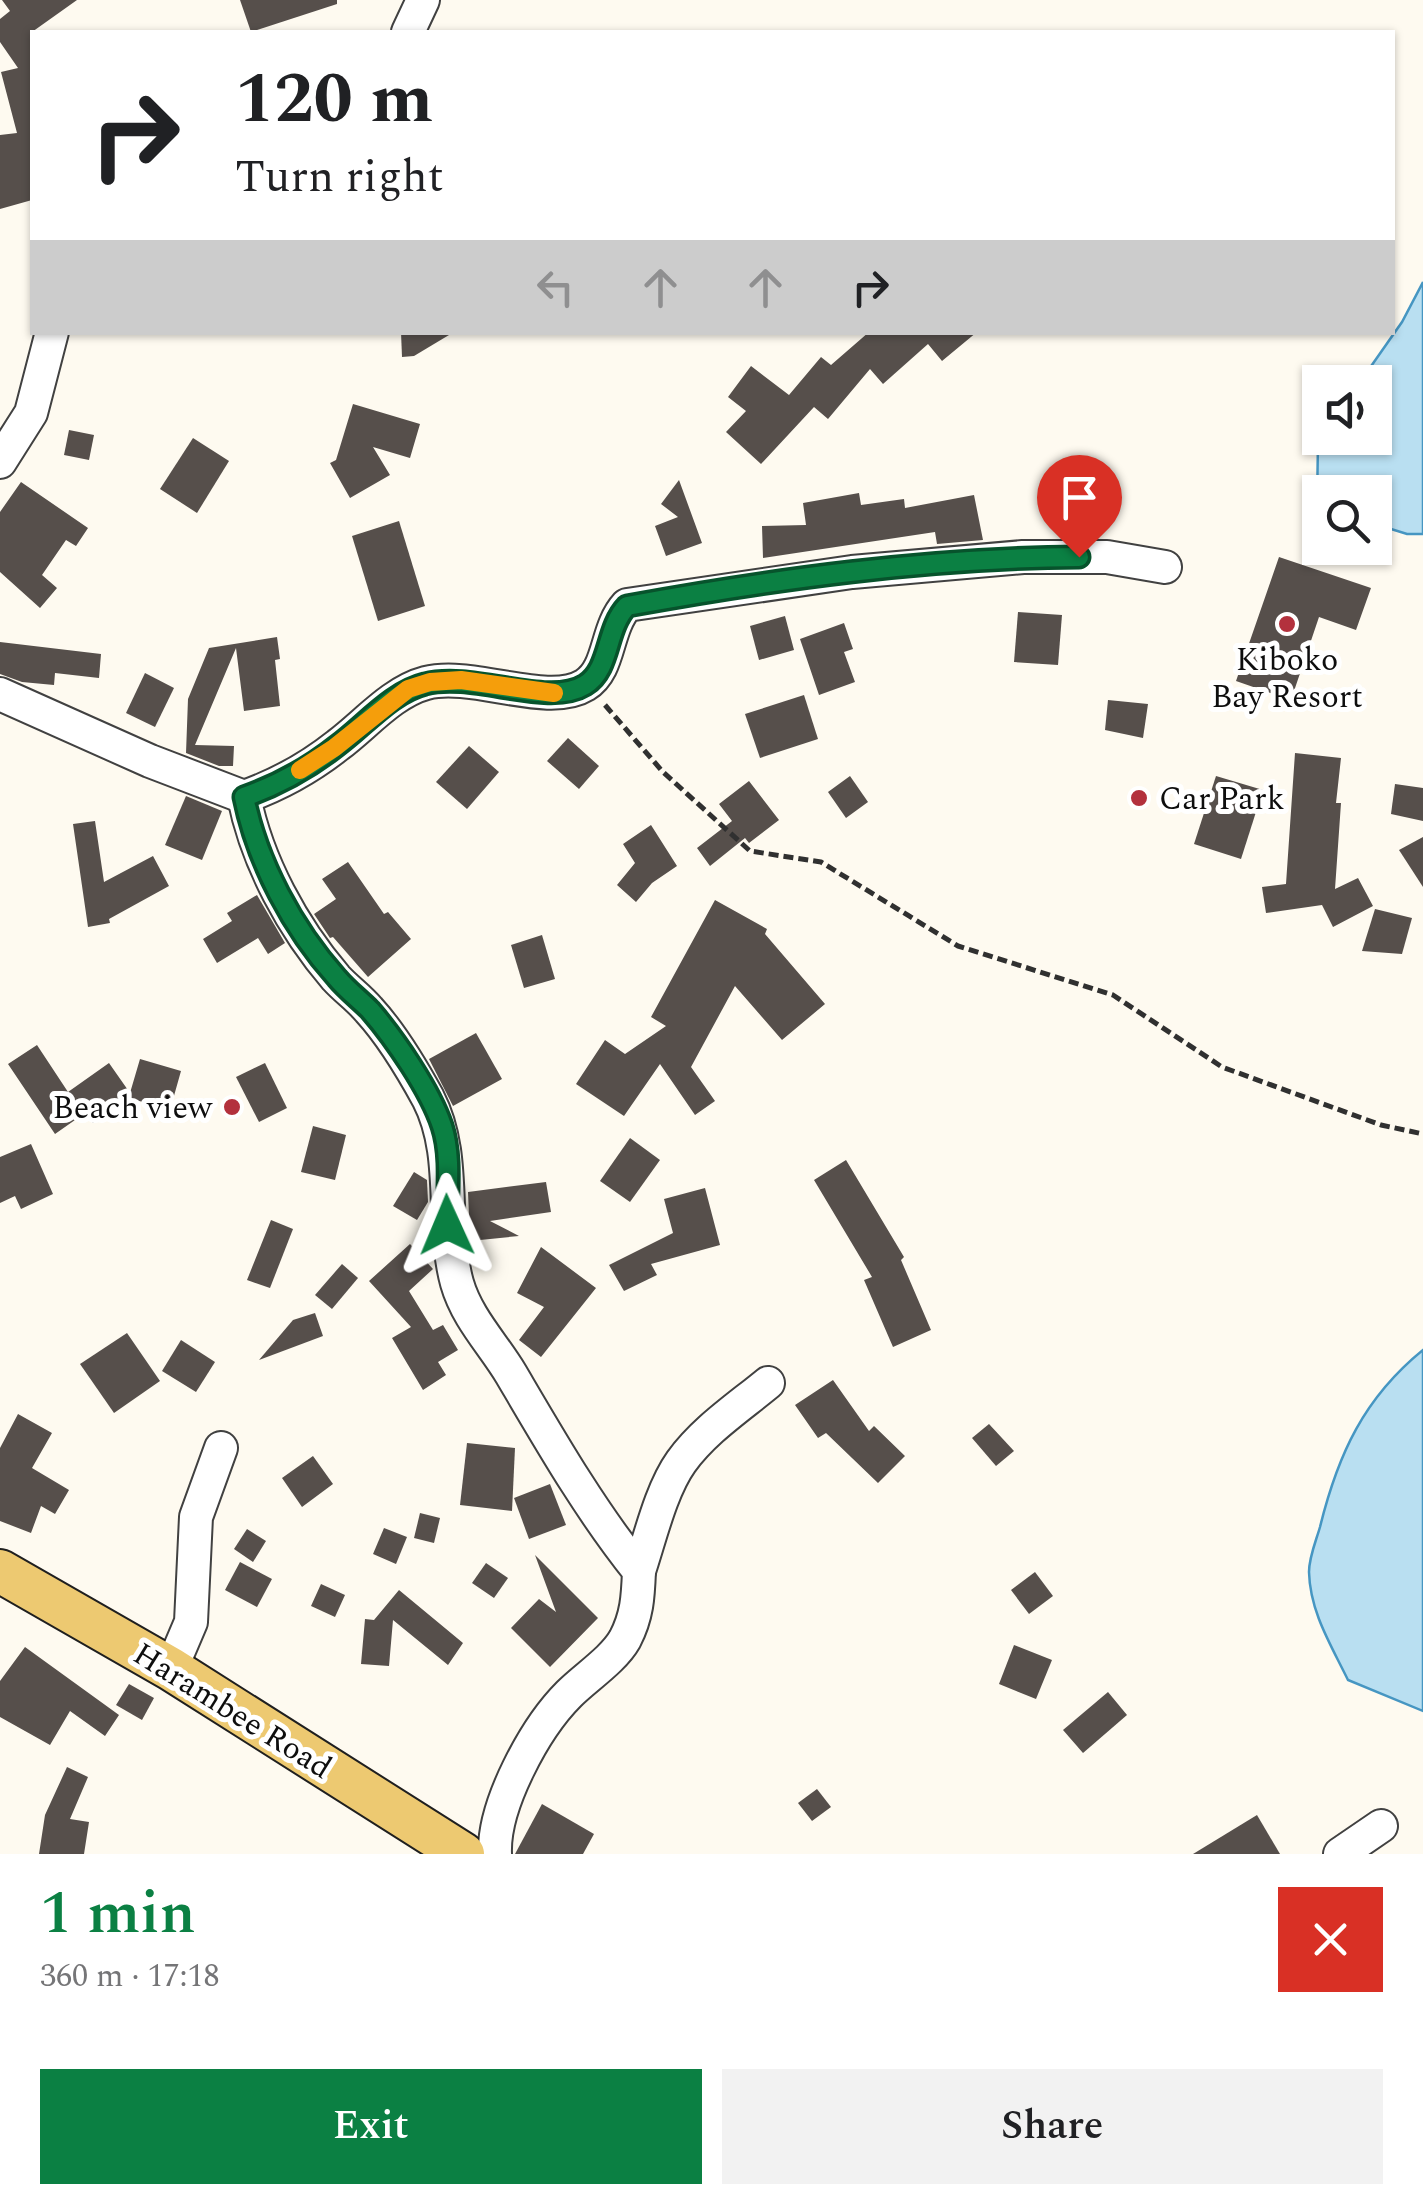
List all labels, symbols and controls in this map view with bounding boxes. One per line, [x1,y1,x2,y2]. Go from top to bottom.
text: 120 m [235,47,433,153]
icon: right [70,70,200,200]
text: Turn right [235,143,444,212]
icon: left [528,260,583,315]
icon: ahead [633,260,688,315]
icon: ahead [738,260,793,315]
icon: right [843,260,898,315]
map controls [1302,365,1392,565]
button: sound [1302,365,1392,455]
pin [1037,455,1122,558]
icon: arrive [1052,470,1107,525]
button: search [1302,475,1392,565]
marker: Kiboko Bay Resort [1276,613,1298,635]
place label: Kiboko Bay Resort [1211,636,1363,722]
place label: Car Park [1159,775,1285,824]
marker: Car Park [1128,787,1150,809]
place label: Beach view [52,1084,213,1133]
marker: Beach view [221,1096,243,1118]
position arrow [395,1173,499,1277]
street label: Harambee Road [123,1630,341,1792]
text: 1 min [40,1868,196,1960]
button: close [1278,1887,1383,1992]
text: 360 m · 17:18 [40,1952,220,2001]
button: Exit [40,2069,702,2184]
button: Share [722,2069,1383,2184]

